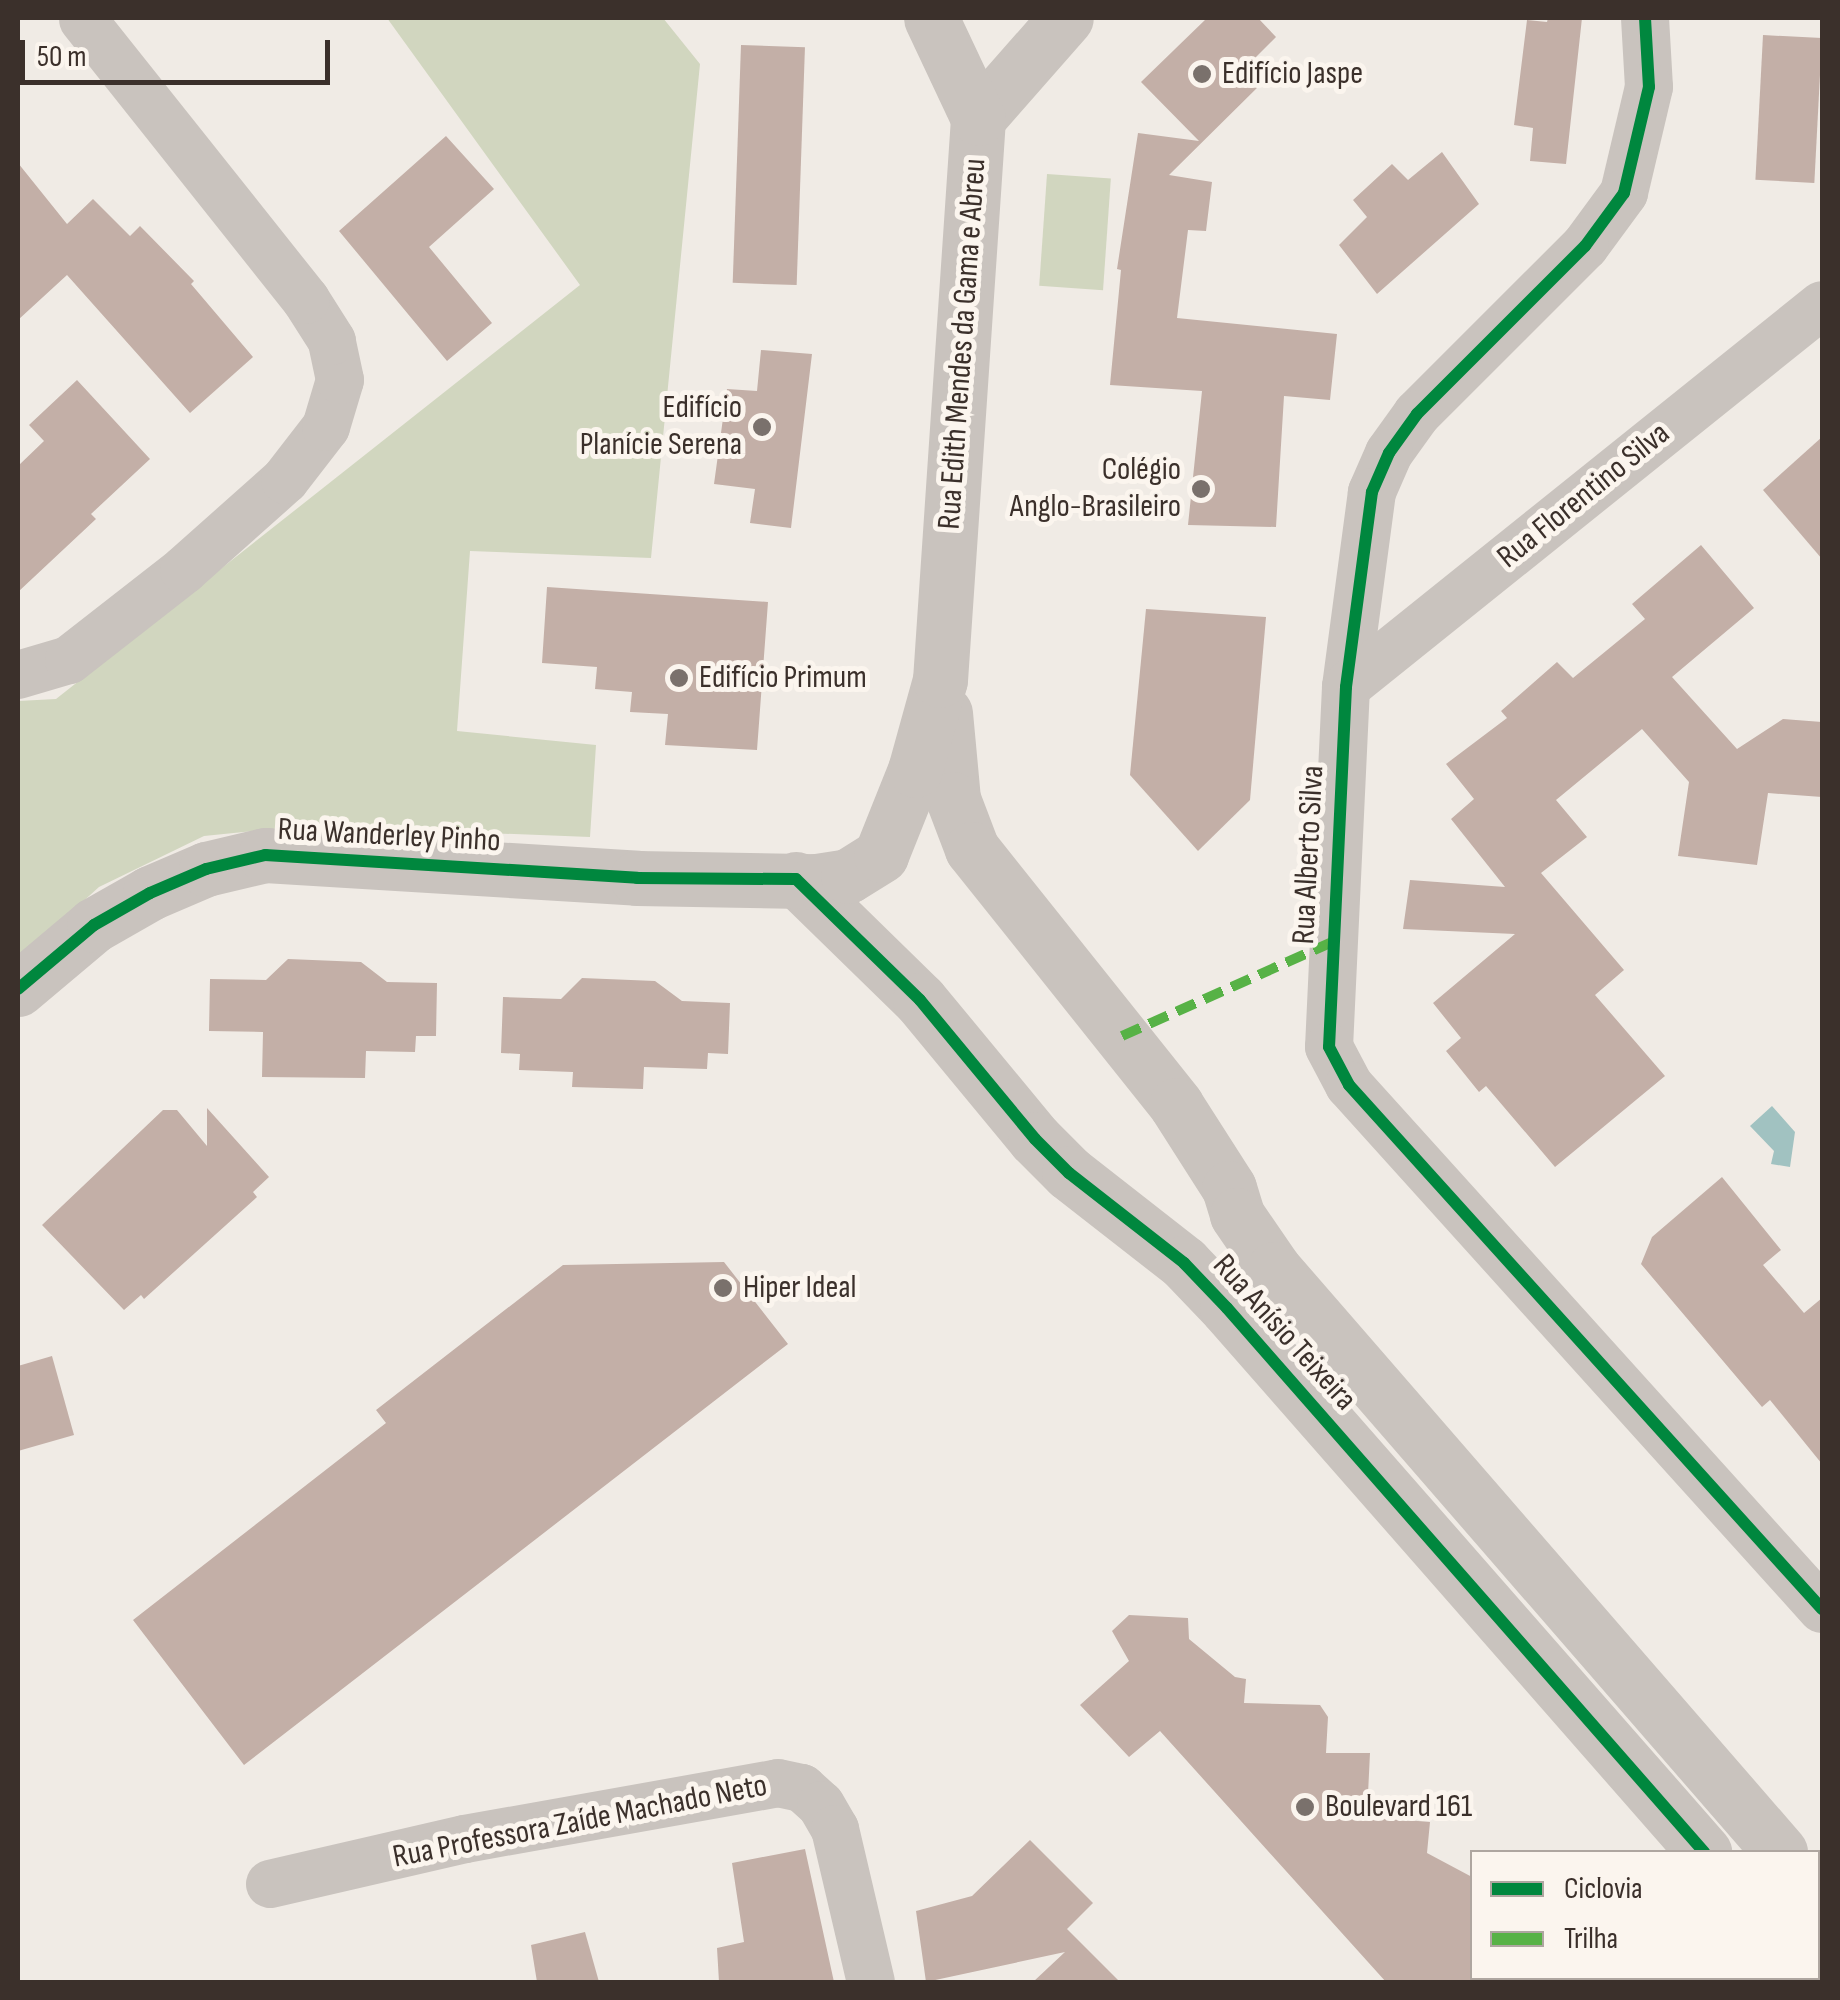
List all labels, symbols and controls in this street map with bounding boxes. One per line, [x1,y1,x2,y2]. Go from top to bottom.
scale bar [25,20,335,82]
text: 50 m [37,39,86,75]
place label: Edifício Jaspe [1222,55,1363,93]
marker: Edifício Jaspe [1191,63,1213,85]
street label: Rua Edith Mendes da Gama e Abreu [931,157,995,531]
place label: Edifício Planície Serena [580,390,742,465]
street label: Rua Florentino Silva [1490,415,1678,577]
marker: Edifício Planície Serena [751,416,773,438]
place label: Colégio Anglo-Brasileiro [1010,452,1181,527]
marker: Colégio Anglo-Brasileiro [1190,478,1212,500]
place label: Edifício Primum [699,659,867,697]
marker: Edifício Primum [668,667,690,689]
street label: Rua Alberto Silva [1285,765,1333,945]
street label: Rua Wanderley Pinho [277,811,501,861]
street label: Rua Anísio Teixeira [1204,1247,1364,1419]
place label: Hiper Ideal [743,1269,857,1307]
marker: Hiper Ideal [712,1277,734,1299]
street label: Rua Professora Zaíde Machado Neto [390,1767,770,1877]
place label: Boulevard 161 [1325,1788,1472,1826]
marker: Boulevard 161 [1294,1796,1316,1818]
legend [1470,1850,1820,1980]
text: Ciclovia [1564,1871,1643,1907]
text: Trilha [1564,1921,1618,1957]

